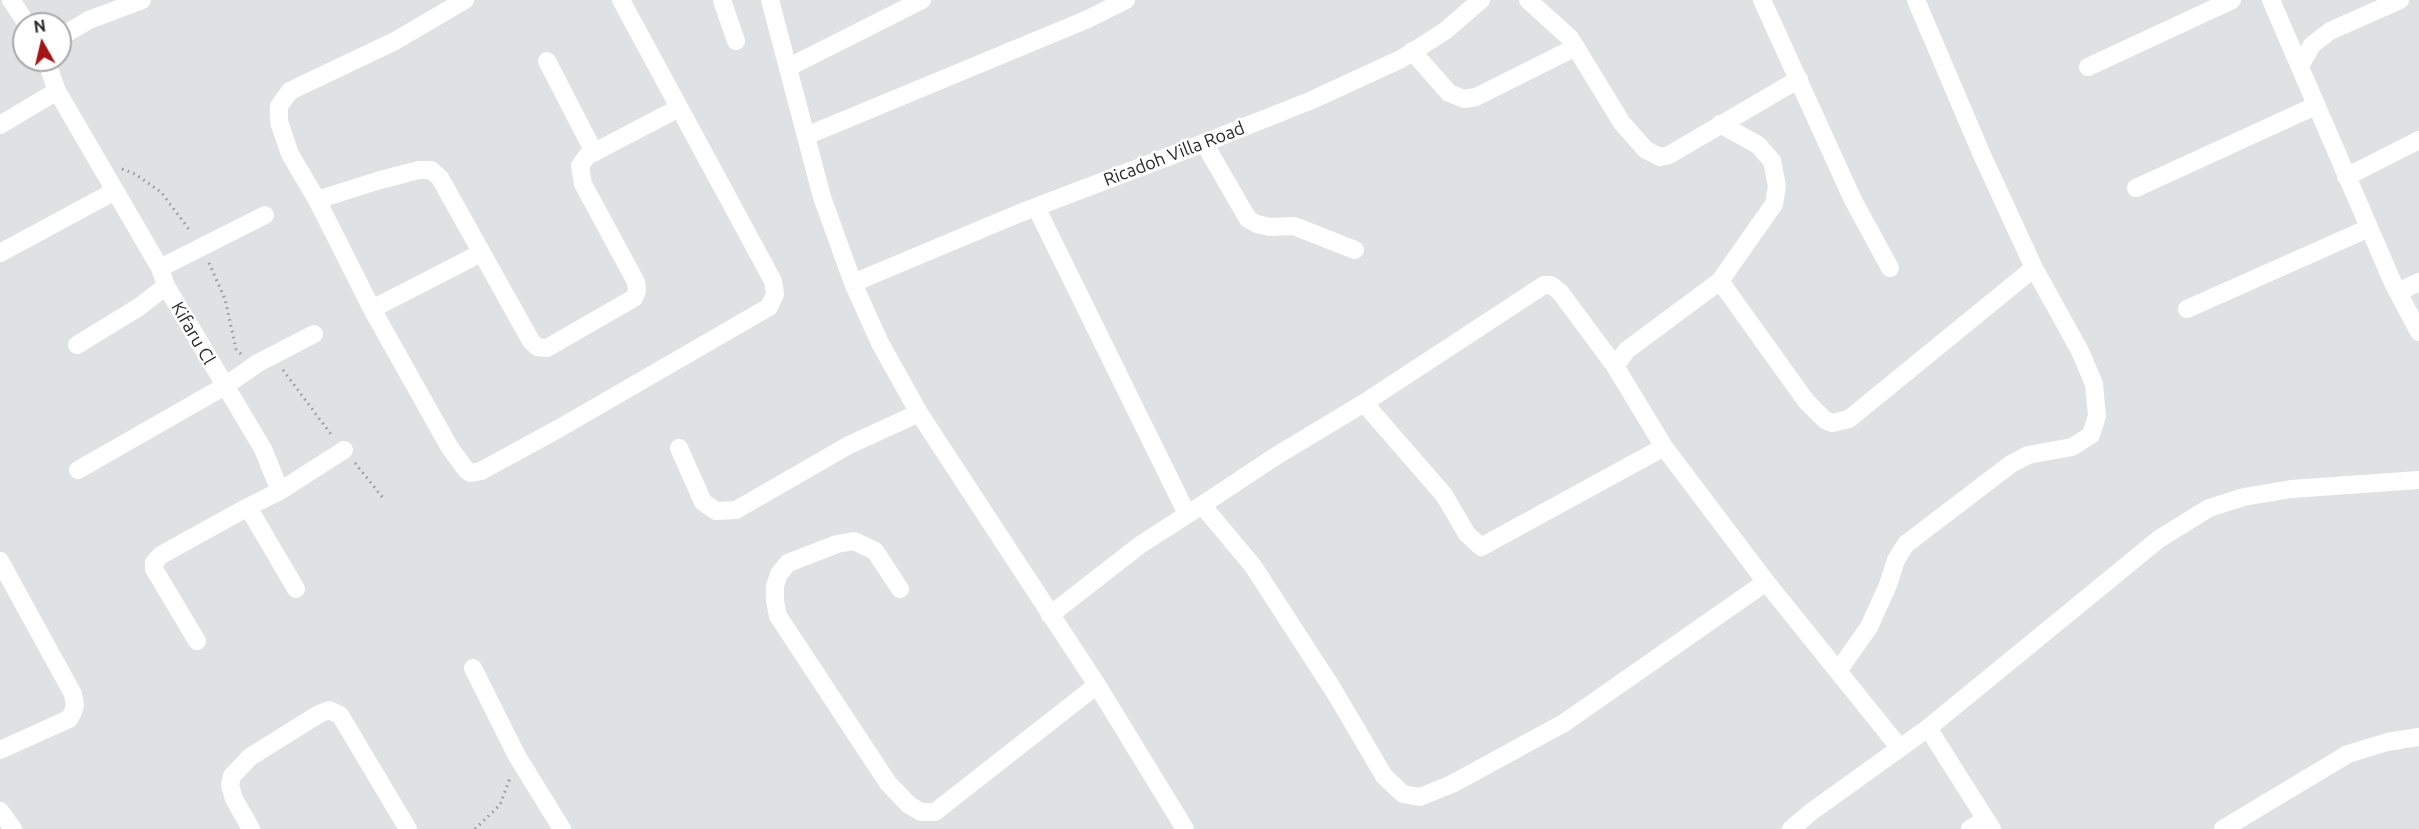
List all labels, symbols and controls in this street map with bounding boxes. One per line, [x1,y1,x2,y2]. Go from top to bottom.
north arrow [12,12,72,72]
text: N [33,16,47,36]
street label: Ricadoh Villa Road [1100,117,1248,191]
street label: Kifaru Cl [166,298,220,368]

